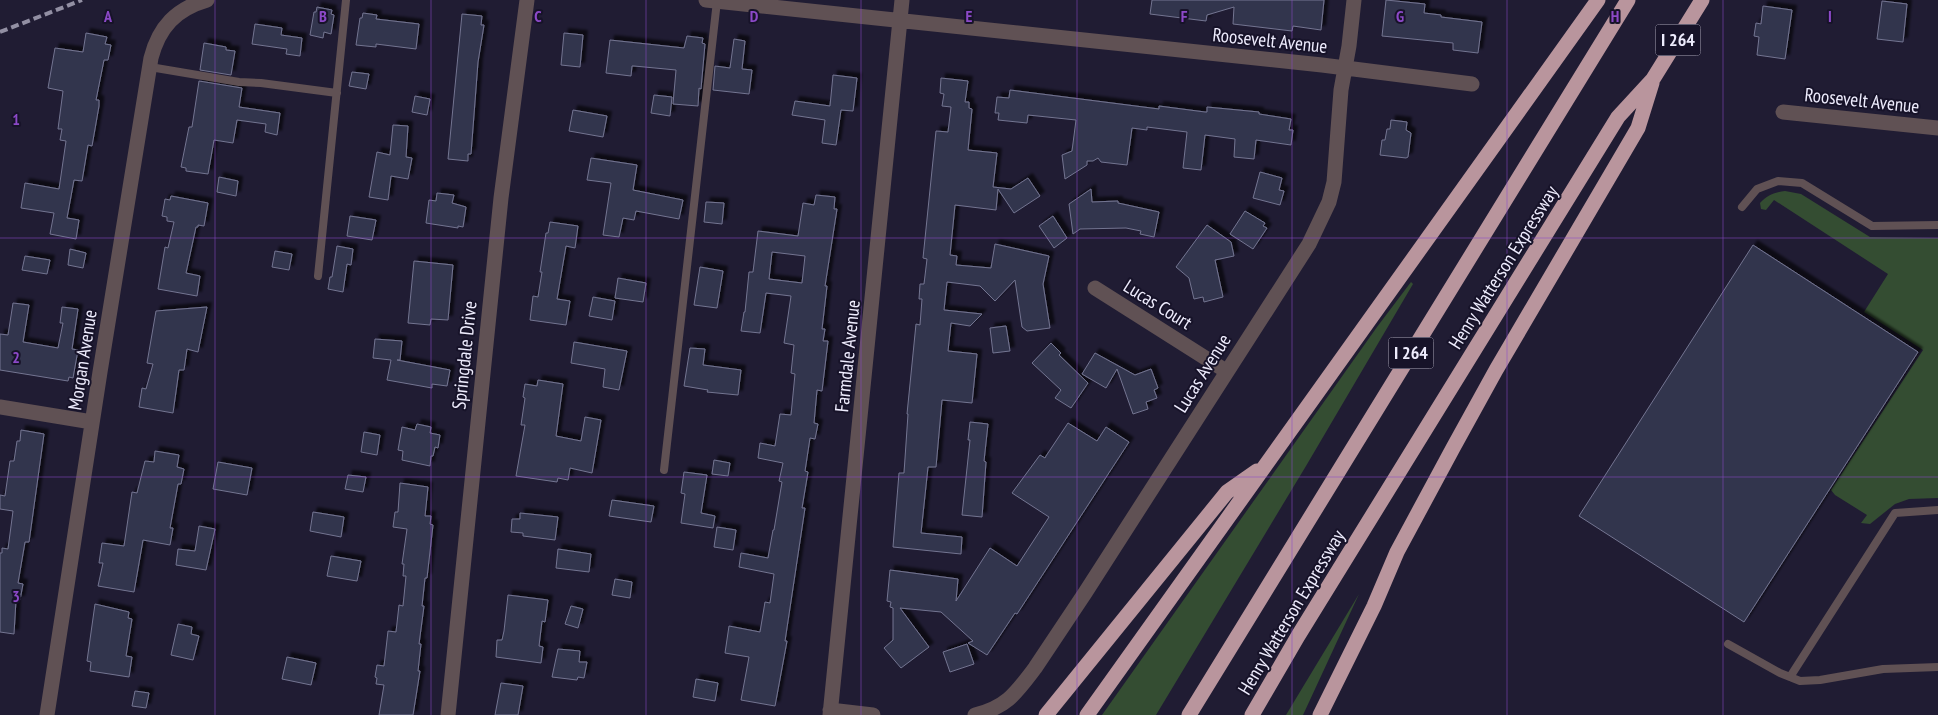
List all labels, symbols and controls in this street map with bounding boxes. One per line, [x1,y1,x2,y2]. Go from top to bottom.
text: A [103,6,113,26]
text: B [319,6,327,26]
text: C [534,6,542,26]
text: D [750,6,759,26]
text: E [966,6,973,26]
text: F [1181,6,1188,26]
text: G [1396,6,1404,26]
text: H [1611,6,1619,26]
text: I [1828,6,1832,26]
street label: Roosevelt Avenue [1211,22,1329,58]
road number: I 264 [1656,24,1700,56]
street label: Roosevelt Avenue [1803,82,1921,118]
text: 1 [12,109,20,129]
street label: Henry Watterson Expressway [1443,180,1563,353]
street label: Lucas Court [1119,274,1197,335]
street label: Springdale Drive [446,299,482,410]
street label: Farmdale Avenue [829,299,865,413]
street label: Morgan Avenue [62,308,102,412]
street label: Lucas Avenue [1168,329,1236,417]
road number: I 264 [1388,338,1434,368]
text: 2 [12,347,20,367]
street label: Henry Watterson Expressway [1232,524,1350,699]
text: 3 [12,586,20,606]

